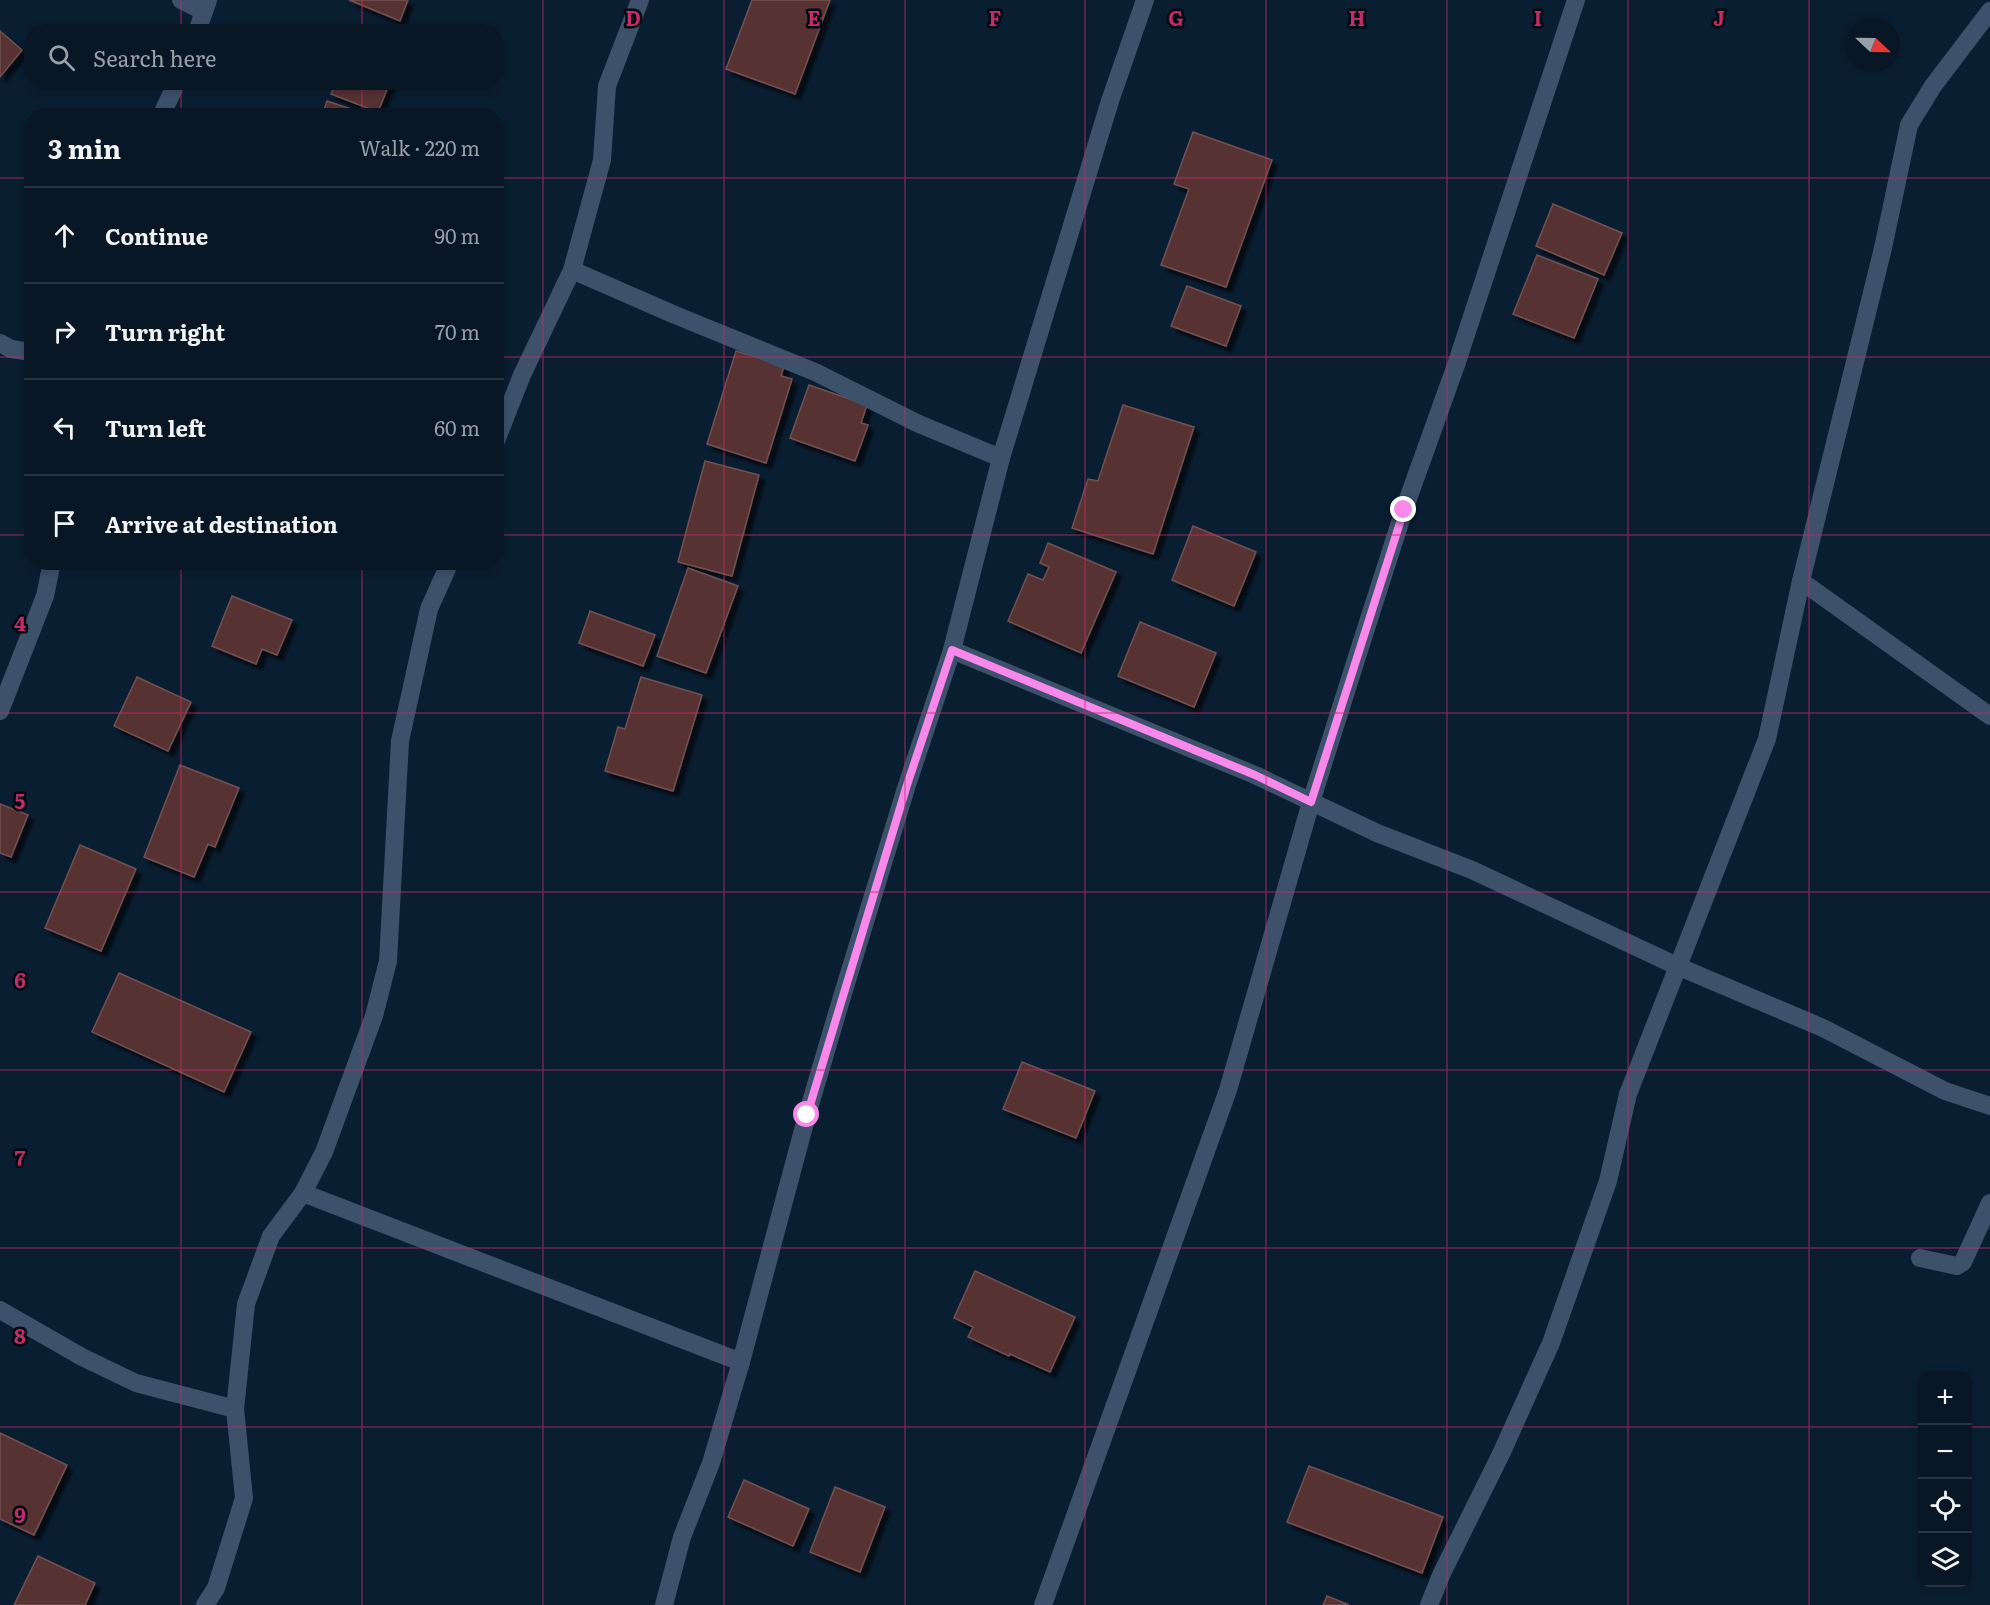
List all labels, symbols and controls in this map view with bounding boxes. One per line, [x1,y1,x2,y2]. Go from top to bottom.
text: D [625,2,641,32]
text: E [807,2,821,32]
text: F [989,2,1002,32]
text: G [1168,2,1184,32]
text: H [1349,2,1365,32]
text: I [1534,2,1542,32]
text: J [1713,2,1725,32]
north arrow [1846,18,1900,72]
search box [24,24,504,90]
icon: search [45,41,78,74]
text: Search here [93,41,216,74]
text: 3 min [48,128,121,167]
text: Walk · 220 m [359,132,480,162]
icon: ahead [48,219,81,252]
text: Continue [105,219,208,252]
text: 90 m [435,220,480,250]
icon: right [48,315,81,348]
text: Turn right [105,315,225,348]
text: 70 m [435,316,480,346]
icon: left [48,411,81,444]
text: Turn left [105,411,206,444]
text: 60 m [434,412,480,442]
route end [1390,496,1416,522]
icon: arrive [48,507,81,540]
text: Arrive at destination [105,507,338,540]
text: 4 [14,607,26,637]
text: 5 [15,785,26,815]
text: 6 [14,964,26,994]
route start [793,1101,819,1127]
text: 7 [15,1142,26,1172]
text: 8 [14,1320,26,1350]
map controls [1918,1371,1972,1587]
button: + [1918,1371,1972,1425]
button: − [1918,1425,1972,1479]
button: locate [1918,1479,1972,1533]
text: 9 [14,1499,26,1529]
button: layers [1918,1533,1972,1587]

